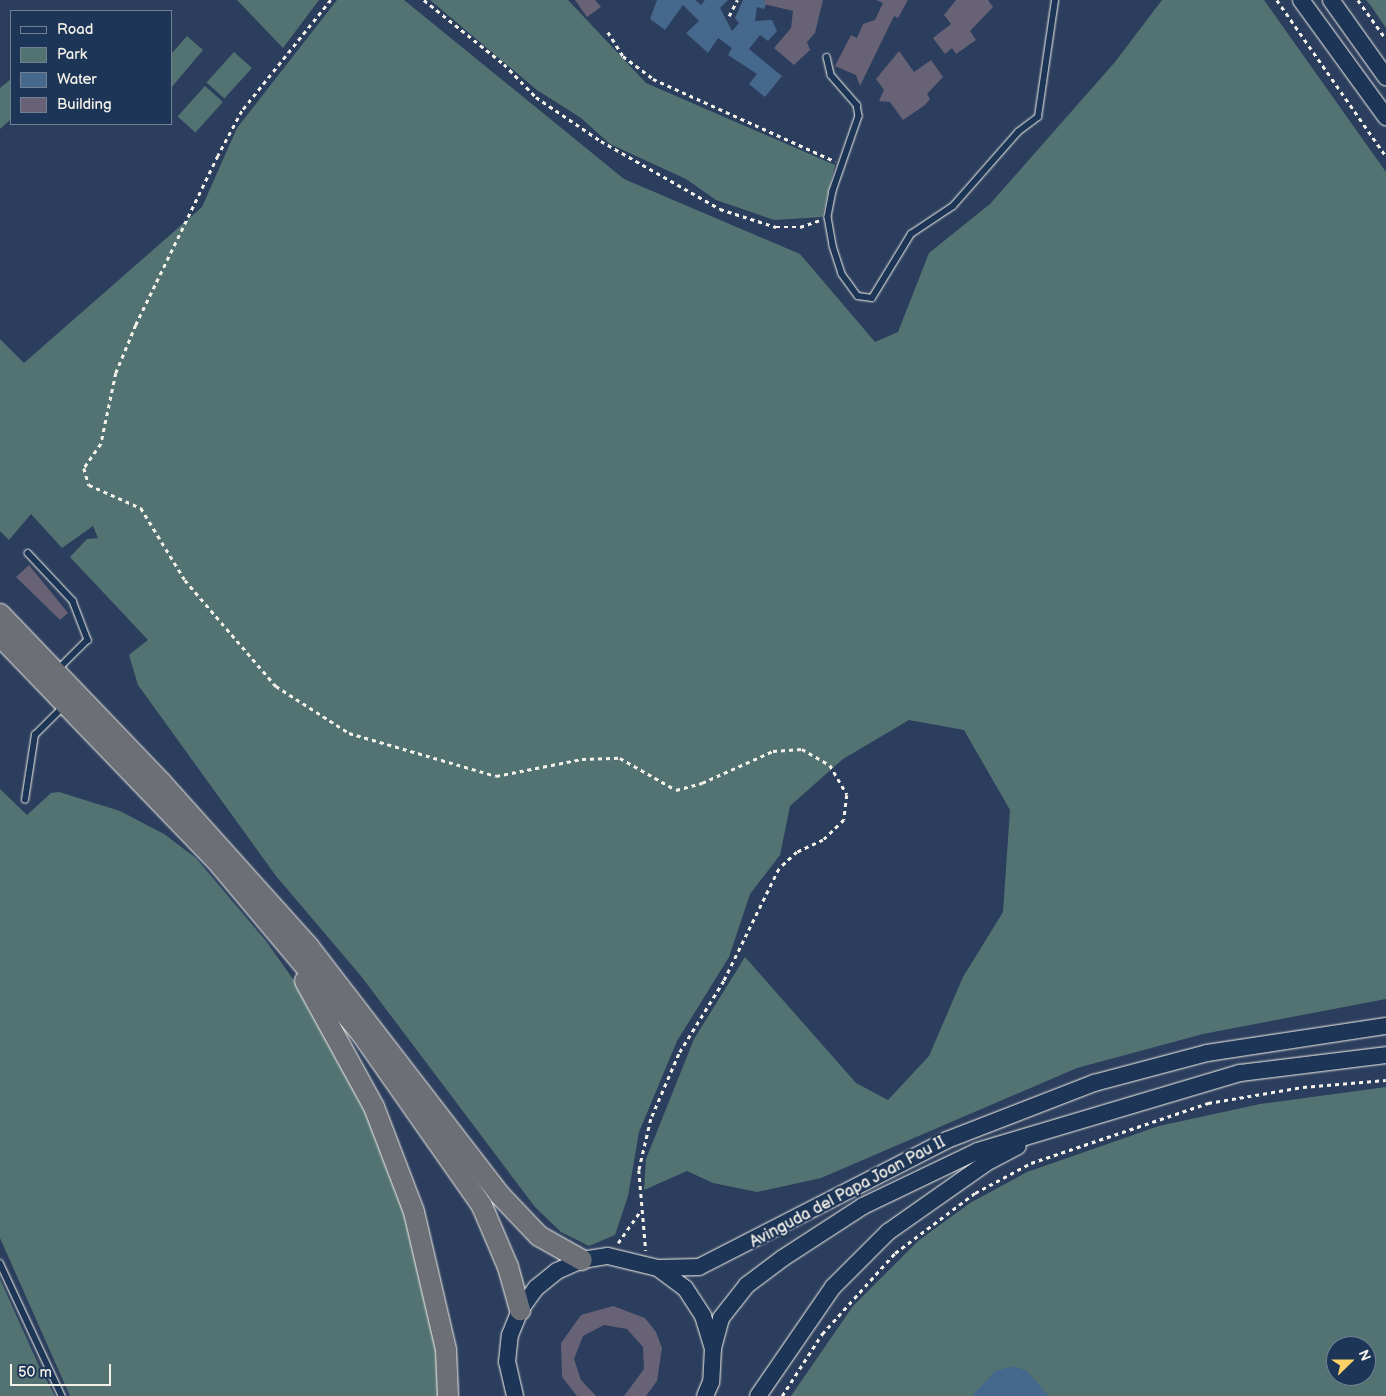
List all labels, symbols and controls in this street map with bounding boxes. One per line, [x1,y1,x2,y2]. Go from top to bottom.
legend [10,10,172,125]
text: Road [57,20,93,39]
text: Park [57,45,87,64]
text: Water [57,70,97,89]
text: Building [57,95,112,114]
street label: Avinguda del Papa Joan Pau II [747,1133,949,1253]
north arrow [1326,1336,1376,1386]
text: N [1355,1348,1374,1364]
scale bar [12,1354,114,1386]
text: 50 m [18,1363,52,1382]

